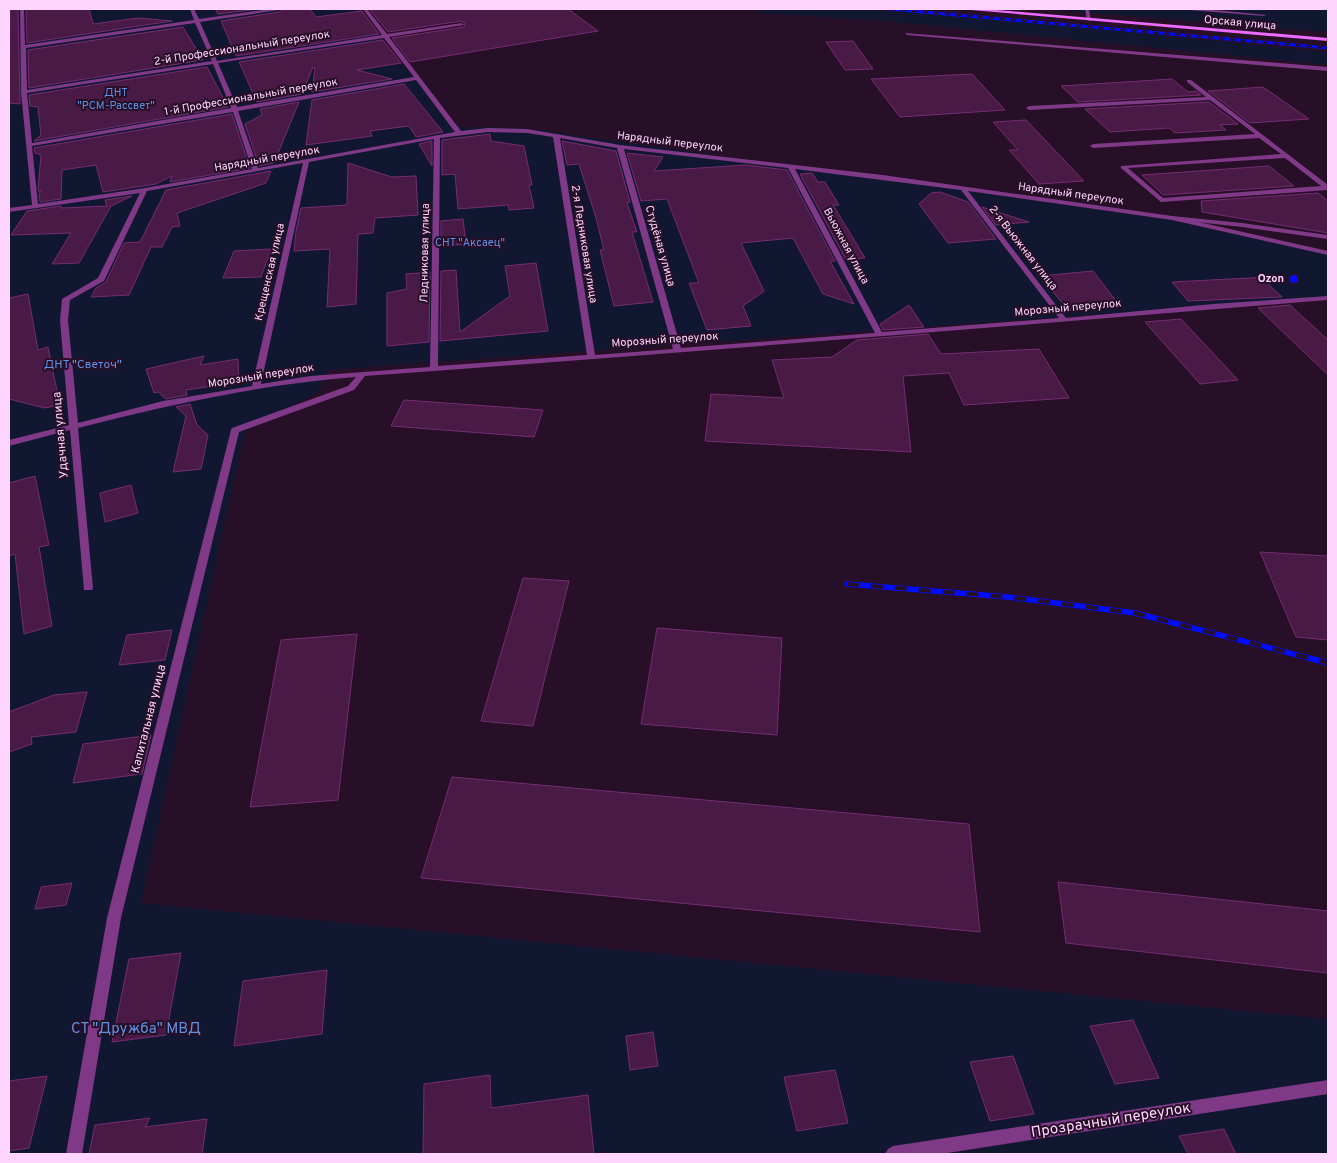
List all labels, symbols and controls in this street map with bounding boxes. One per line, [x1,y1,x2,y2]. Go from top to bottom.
street label: Орская улица [1203,13,1277,33]
street label: 2-й Профессиональный переулок [153,27,331,69]
street label: 1-й Профессиональный переулок [163,75,339,119]
park label: ДНТ "РСМ-Рассвет" [77,86,155,113]
street label: Нарядный переулок [616,129,724,155]
street label: Нарядный переулок [213,143,321,175]
street label: Нарядный переулок [1017,180,1125,208]
street label: 2-я Ледниковая улица [568,184,600,304]
street label: Ледниковая улица [417,203,433,303]
street label: 2-я Вьюжная улица [986,203,1061,293]
street label: Студёная улица [642,204,678,288]
street label: Вьюжная улица [820,206,872,287]
street label: Крещенская улица [252,222,288,322]
park label: СНТ "Аксаец" [435,236,505,250]
place label: Ozon [1258,272,1284,286]
marker: Ozon [1288,273,1300,285]
street label: Морозный переулок [1014,296,1122,320]
street label: Морозный переулок [611,329,719,351]
park label: ДНТ "Светоч" [44,357,122,373]
street label: Морозный переулок [207,361,315,391]
street label: Удачная улица [49,391,73,479]
street label: Капитальная улица [128,663,170,775]
park label: СТ "Дружба" МВД [71,1020,201,1039]
street label: Прозрачный переулок [1030,1099,1192,1143]

